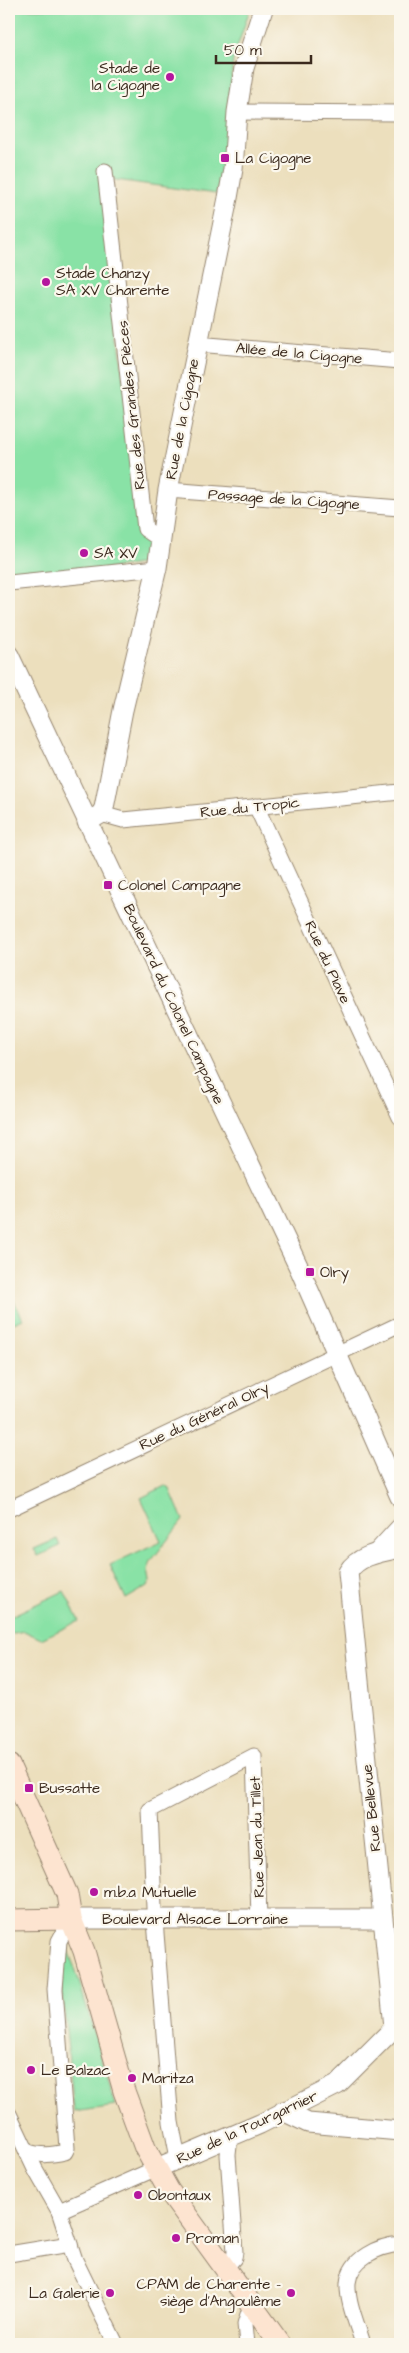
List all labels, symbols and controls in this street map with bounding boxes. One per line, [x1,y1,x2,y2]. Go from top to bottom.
scale bar [216,32,312,64]
text: 50 m [224,40,262,61]
place label: Stade de la Cigogne [92,58,160,97]
marker: Stade de la Cigogne [164,71,176,83]
place label: La Cigogne [235,148,311,170]
marker: La Cigogne [219,152,231,164]
place label: Stade Chanzy SA XV Charente [56,263,169,301]
marker: Stade Chanzy SA XV Charente [40,276,52,288]
street label: Rue des Grandes Pièces [112,319,151,491]
street label: Allée de la Cigogne [235,338,363,370]
street label: Rue de la Cigogne [160,357,205,481]
street label: Passage de la Cigogne [207,484,360,516]
place label: SA XV [94,543,138,564]
marker: SA XV [78,547,90,559]
street label: Rue du Tropic [199,792,301,823]
place label: Colonel Campagne [118,875,241,897]
marker: Colonel Campagne [102,879,114,891]
street label: Boulevard du Colonel Campagne [117,901,229,1108]
street label: Rue du Piave [299,917,356,1007]
place label: Olry [320,1262,349,1284]
marker: Olry [304,1266,316,1278]
street label: Rue du Général Olry [136,1377,273,1457]
street label: Rue Bellevue [356,1763,387,1853]
street label: Rue Jean du Tillet [245,1776,270,1898]
place label: Bussatte [39,1778,100,1799]
marker: Bussatte [23,1782,35,1794]
place label: m.b.a Mutuelle [104,1882,197,1903]
marker: m.b.a Mutuelle [88,1886,100,1898]
street label: Boulevard Alsace Lorraine [102,1909,288,1930]
place label: Le Balzac [41,2060,111,2081]
marker: Le Balzac [25,2064,37,2076]
place label: Maritza [142,2068,194,2089]
marker: Maritza [126,2072,138,2084]
street label: Rue de la Tourgarnier [173,2085,322,2170]
place label: Obontaux [148,2185,212,2206]
marker: Obontaux [132,2189,144,2201]
place label: Proman [186,2228,240,2249]
marker: Proman [170,2232,182,2244]
place label: CPAM de Charente - siège d'Angoulême [137,2274,281,2313]
place label: La Galerie [29,2283,100,2304]
marker: La Galerie [104,2287,116,2299]
marker: CPAM de Charente - siège d'Angoulême [285,2287,297,2299]

